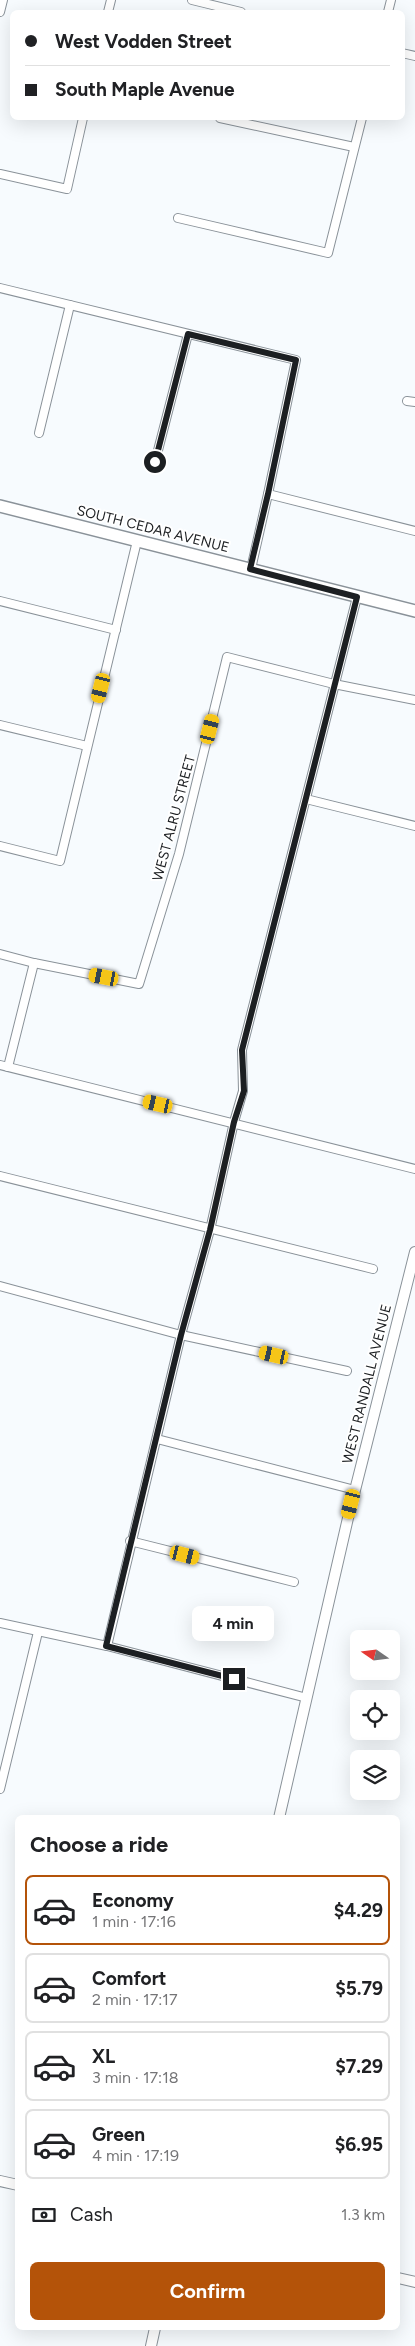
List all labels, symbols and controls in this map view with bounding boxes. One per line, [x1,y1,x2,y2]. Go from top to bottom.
text: West Vodden Street [55,30,232,53]
text: South Maple Avenue [55,78,235,101]
route start [144,451,166,473]
street label: SOUTH CEDAR AVENUE [75,502,231,556]
car [90,672,111,704]
car [199,713,220,745]
street label: WEST ALRU STREET [149,753,199,883]
car [87,967,120,987]
car [141,1093,174,1115]
street label: WEST RANDALL AVENUE [339,1303,395,1465]
car [257,1344,290,1366]
car [340,1488,361,1520]
car [168,1544,201,1566]
callout: 4 min [193,1606,275,1642]
text: 4 min [212,1614,254,1633]
north arrow [350,1630,400,1680]
map controls [350,1630,400,1800]
route end [223,1668,245,1690]
button: locate [350,1690,400,1740]
button: layers [350,1750,400,1800]
text: Choose a ride [30,1831,168,1858]
icon: car [32,1888,77,1933]
text: Economy [92,1889,174,1912]
text: $4.29 [334,1899,383,1922]
text: 1 min · 17:16 [92,1912,176,1931]
icon: car [32,1966,77,2011]
text: Comfort [92,1967,167,1990]
text: $5.79 [335,1977,383,2000]
text: 2 min · 17:17 [92,1990,178,2009]
icon: car [32,2044,77,2089]
text: XL [92,2045,115,2068]
text: $7.29 [335,2055,383,2078]
text: 3 min · 17:18 [92,2068,179,2087]
icon: car [32,2122,77,2167]
text: Green [92,2123,145,2146]
text: $6.95 [335,2133,383,2156]
text: 4 min · 17:19 [92,2146,179,2165]
icon: cash [30,2201,58,2229]
text: Cash [70,2203,113,2226]
text: 1.3 km [341,2205,385,2224]
button: Confirm [30,2262,385,2320]

